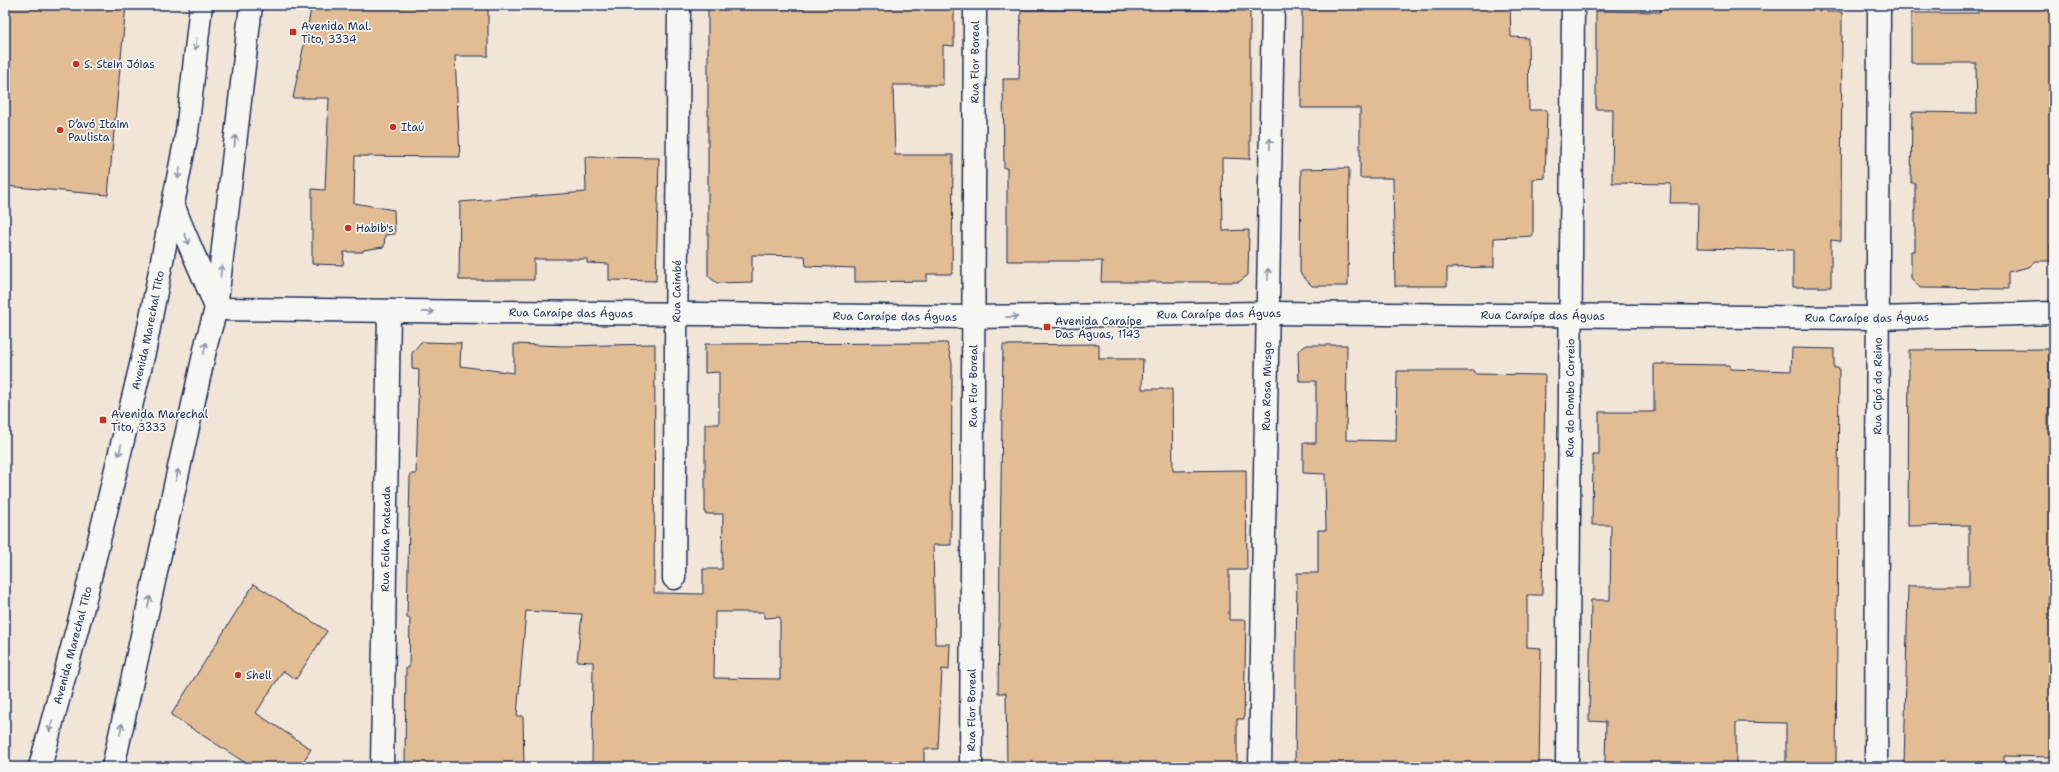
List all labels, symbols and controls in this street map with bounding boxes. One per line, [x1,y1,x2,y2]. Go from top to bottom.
place label: Avenida Mal. Tito, 3334 [301,19,371,47]
street label: Rua Flor Boreal [967,20,982,103]
marker: Avenida Mal. Tito, 3334 [288,27,298,37]
one-way arrow [193,37,200,50]
place label: S. Stein Jóias [84,57,155,72]
marker: S. Stein Jóias [71,59,81,69]
place label: D’avó Itaim Paulista [68,117,129,145]
place label: Itaú [401,120,424,135]
marker: Itaú [388,122,398,132]
marker: D’avó Itaim Paulista [55,125,65,135]
one-way arrow [231,135,239,148]
one-way arrow [1267,138,1274,151]
one-way arrow [175,166,183,179]
place label: Habib's [356,221,394,236]
marker: Habib's [343,223,353,233]
one-way arrow [184,233,191,245]
street label: Rua Caimbé [669,260,684,322]
one-way arrow [217,264,224,277]
one-way arrow [1264,268,1272,281]
street label: Avenida Marechal Tito [128,269,167,391]
street label: Rua Caraípe das Águas [509,305,633,321]
street label: Rua Caraípe das Águas [1157,305,1281,322]
street label: Rua Caraípe das Águas [1481,307,1605,323]
one-way arrow [421,308,434,316]
street label: Rua Caraípe das Águas [833,308,957,324]
street label: Rua Caraípe das Águas [1805,309,1929,326]
one-way arrow [1005,313,1018,321]
place label: Avenida Caraípe Das Águas, 1143 [1055,314,1142,342]
marker: Avenida Caraípe Das Águas, 1143 [1042,322,1052,332]
street label: Rua Cipó do Reino [1870,337,1885,435]
street label: Rua do Pombo Correio [1562,338,1578,457]
street label: Rua Rosa Musgo [1258,341,1275,431]
one-way arrow [202,342,210,355]
street label: Rua Flor Boreal [965,344,981,427]
place label: Avenida Marechal Tito, 3333 [111,407,209,435]
marker: Avenida Marechal Tito, 3333 [98,415,108,425]
one-way arrow [116,443,123,456]
one-way arrow [174,469,182,482]
street label: Rua Folha Prateada [377,486,394,592]
street label: Avenida Marechal Tito [50,584,95,706]
one-way arrow [146,596,154,609]
place label: Shell [246,668,272,683]
street label: Rua Flor Boreal [964,668,979,751]
marker: Shell [233,670,243,680]
one-way arrow [47,719,54,732]
one-way arrow [118,723,126,736]

